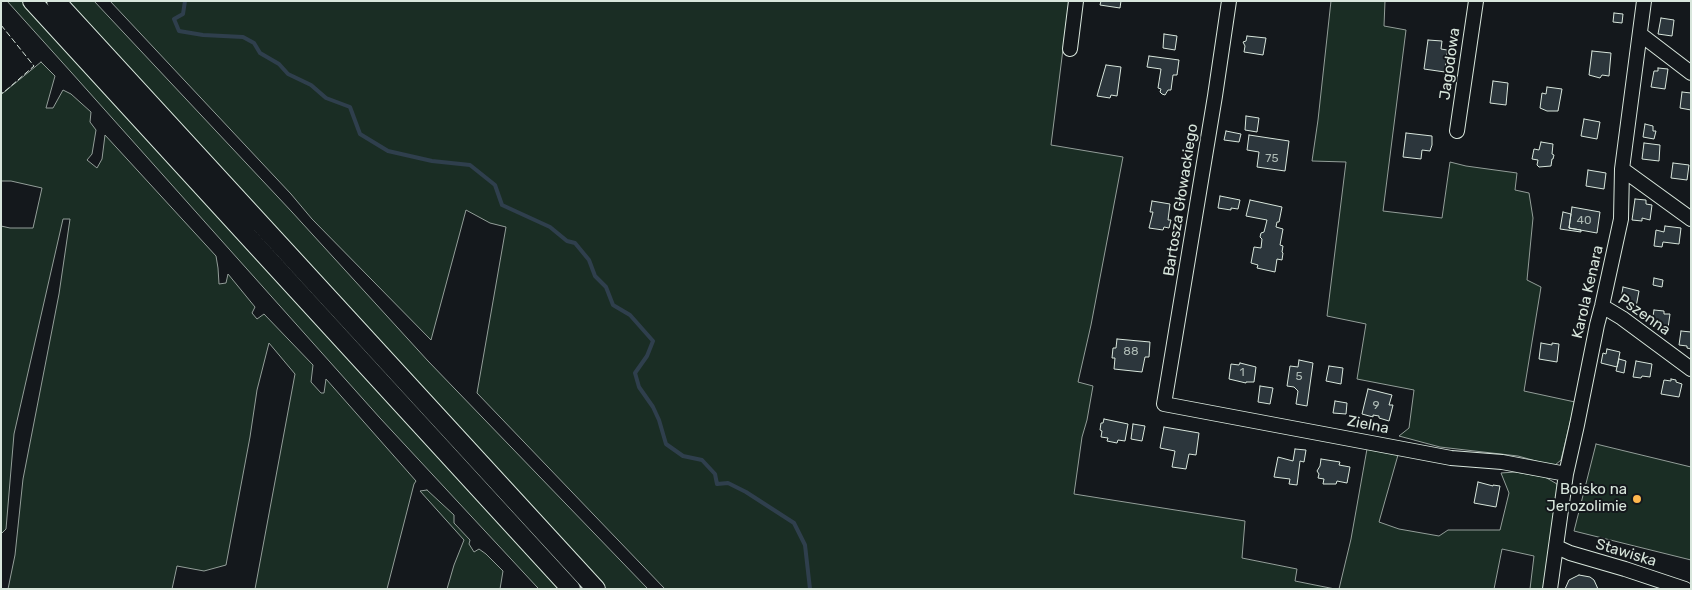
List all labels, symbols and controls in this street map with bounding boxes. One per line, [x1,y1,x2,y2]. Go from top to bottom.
street label: Jagodowa [1436,27,1464,101]
street label: Bartosza Głowackiego [1160,122,1202,278]
house number: 75 [1265,152,1279,166]
house number: 40 [1576,214,1592,228]
street label: Karola Kenara [1569,244,1607,340]
street label: Pszenna [1614,291,1674,339]
house number: 88 [1123,345,1139,359]
house number: 1 [1239,366,1245,380]
house number: 5 [1295,370,1303,384]
house number: 9 [1372,399,1380,413]
street label: Zielna [1346,412,1390,438]
place label: Boisko na Jerozolimie [1546,481,1627,516]
marker: Boisko na Jerozolimie [1631,493,1643,505]
street label: Stawiska [1593,535,1659,571]

